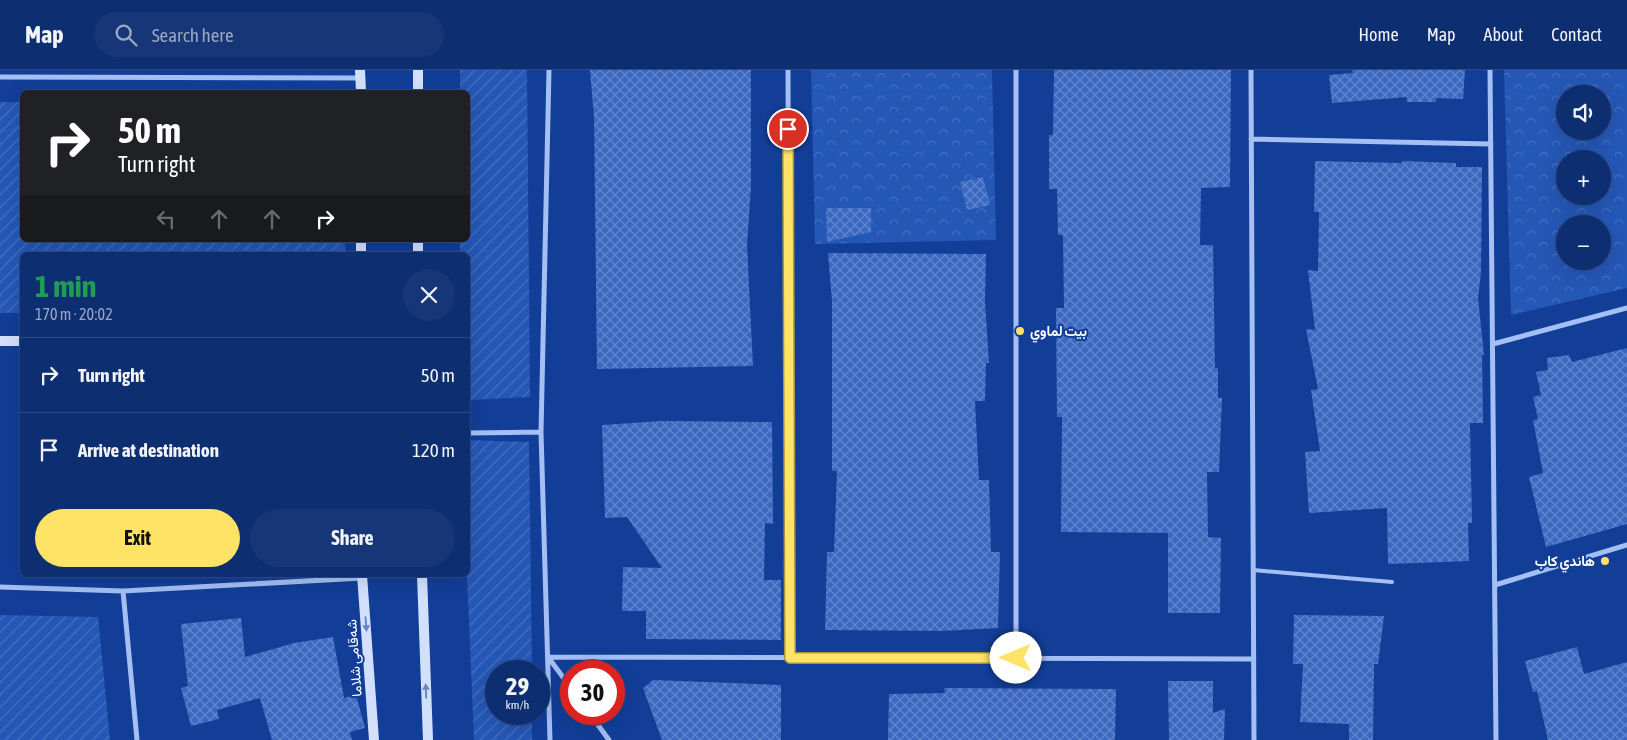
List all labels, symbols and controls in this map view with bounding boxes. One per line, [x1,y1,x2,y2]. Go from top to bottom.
search box [94,12,444,57]
text: Map [25,21,64,48]
icon: search [112,21,140,49]
text: Search here [152,24,234,46]
text: Home [1359,24,1399,45]
text: Map [1427,24,1456,45]
text: About [1484,24,1523,45]
text: Contact [1551,24,1602,45]
map controls [1556,85,1611,270]
button: sound [1556,85,1611,140]
pin [767,108,809,150]
icon: right [35,110,100,175]
text: 50 m [118,110,181,150]
icon: arrive [774,115,802,143]
button: + [1556,150,1611,205]
text: Turn right [118,151,195,177]
icon: left [152,205,180,233]
icon: ahead [205,205,233,233]
icon: ahead [258,205,286,233]
icon: right [311,205,339,233]
button: − [1556,215,1611,270]
text: 1 min [35,269,96,303]
button: close [403,269,455,321]
text: 170 m · 20:02 [35,305,113,323]
place label: بيت لماوي [1030,323,1087,343]
marker: بيت لماوي [1014,325,1026,337]
icon: right [35,361,63,389]
text: Turn right [78,364,145,386]
text: 50 m [421,364,455,386]
icon: arrive [35,436,63,464]
text: Arrive at destination [78,439,219,461]
text: 120 m [412,439,455,461]
button: Exit [35,509,240,567]
button: Share [250,509,455,567]
place label: هاندي كاب [1535,553,1595,573]
marker: هاندي كاب [1599,555,1611,567]
one-way arrow [362,616,370,632]
street label: شەقامی شلاما [343,619,366,697]
position arrow [989,631,1041,683]
speed limit sign: 30 [560,660,625,725]
text: 29 [506,672,529,700]
one-way arrow [422,683,430,699]
text: km/h [506,698,529,712]

